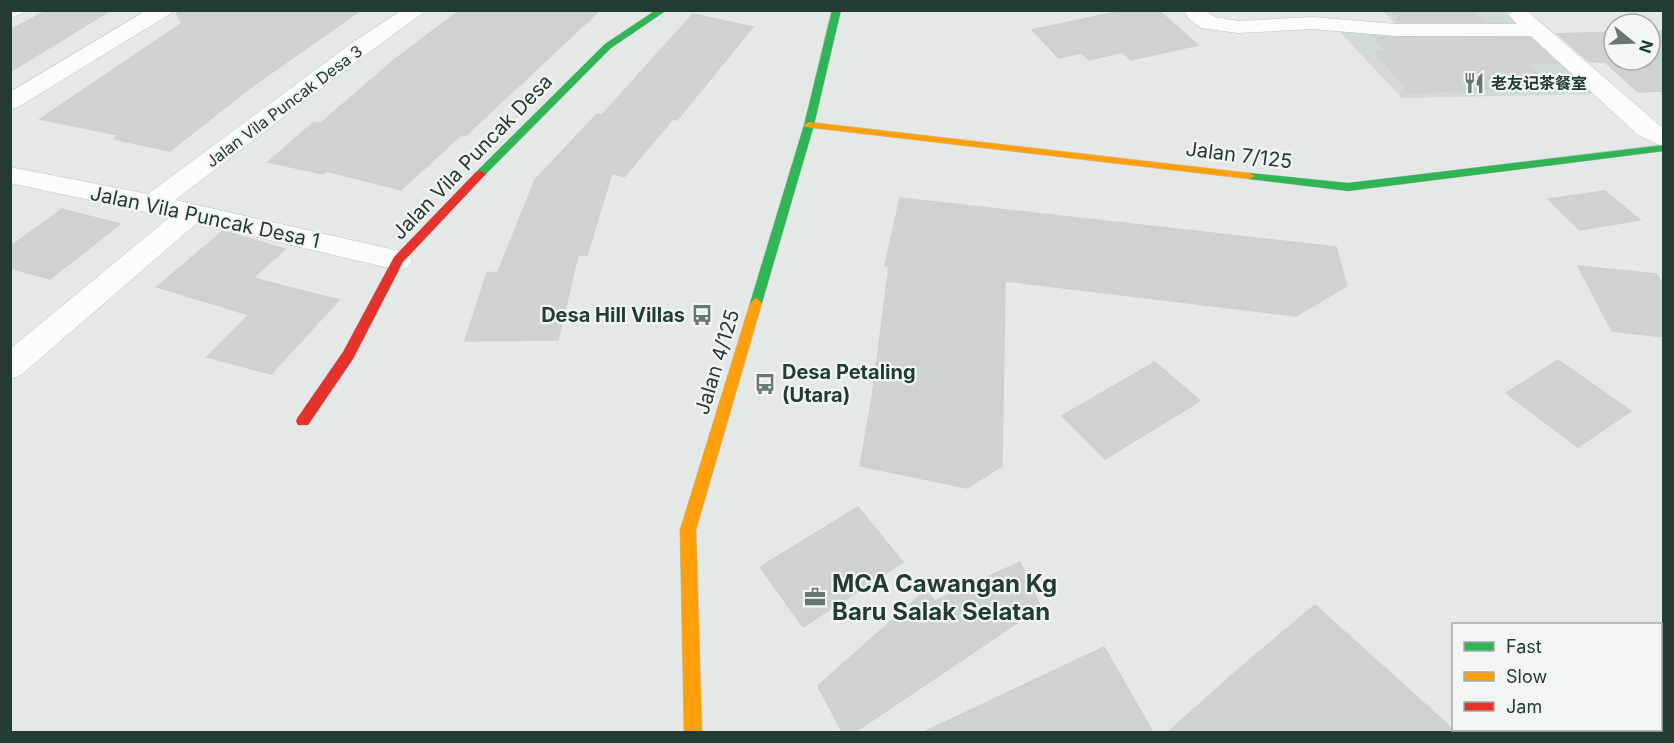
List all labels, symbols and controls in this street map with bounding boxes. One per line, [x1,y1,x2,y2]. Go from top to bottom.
north arrow [1602,12,1662,72]
text: N [1635,38,1658,56]
street label: Jalan Vila Puncak Desa 3 [202,41,366,171]
street label: Jalan Vila Puncak Desa [387,69,557,245]
restaurant icon: 老友记茶餐室 [1462,71,1486,95]
place label: 老友记茶餐室 [1491,73,1587,93]
street label: Jalan 7/125 [1184,137,1294,173]
street label: Jalan Vila Puncak Desa 1 [88,181,322,253]
place label: Desa Hill Villas [541,303,685,327]
bus stop icon: Desa Hill Villas [690,303,714,327]
street label: Jalan 4/125 [690,306,744,418]
place label: Desa Petaling (Utara) [782,360,916,407]
bus stop icon: Desa Petaling (Utara) [753,372,777,396]
place label: MCA Cawangan Kg Baru Salak Selatan [832,569,1057,626]
office icon: MCA Cawangan Kg Baru Salak Selatan [803,585,827,609]
legend [1452,623,1662,731]
text: Fast [1506,636,1542,657]
text: Slow [1506,666,1547,687]
text: Jam [1506,696,1542,717]

